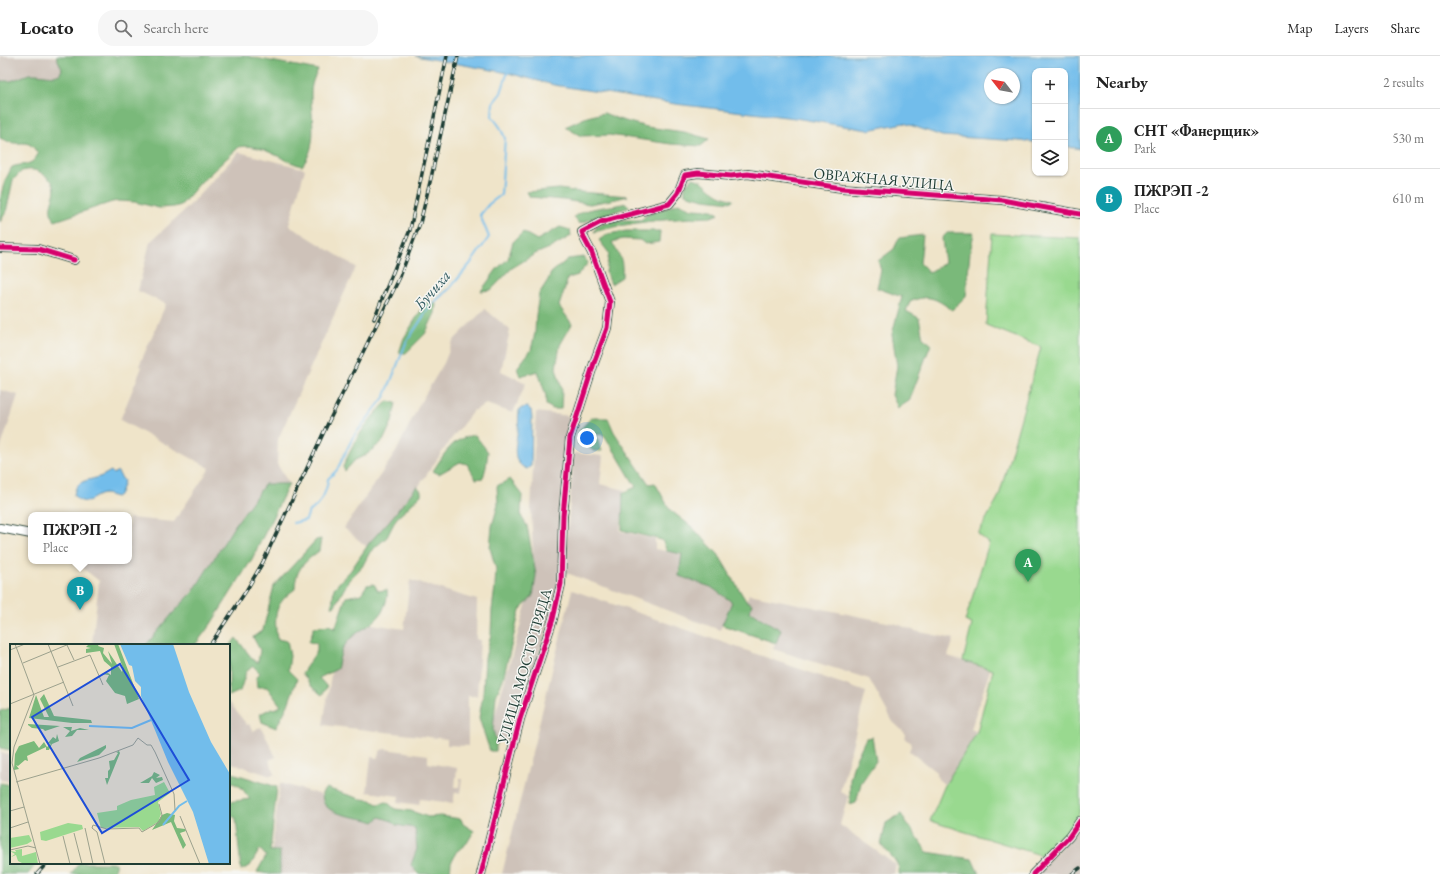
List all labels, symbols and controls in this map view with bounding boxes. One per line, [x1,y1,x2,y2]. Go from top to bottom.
search box [98,10,378,46]
text: Locato [20,15,74,40]
icon: search [112,17,134,39]
text: Search here [144,18,209,37]
text: Map [1287,19,1312,37]
text: Layers [1334,19,1369,37]
text: Share [1391,19,1420,37]
north arrow [984,68,1020,104]
map controls [1032,68,1068,176]
button: + [1032,68,1068,104]
text: Nearby [1096,71,1148,93]
text: 2 results [1383,74,1424,91]
button: − [1032,104,1068,140]
text: СНТ «Фанерщик» [1134,121,1259,140]
text: A [1104,130,1114,147]
text: 530 m [1393,130,1424,147]
button: layers [1032,140,1068,176]
text: Park [1134,140,1156,157]
street label: ОВРАЖНАЯ УЛИЦА [813,163,956,195]
text: ПЖРЭП -2 [1134,181,1209,200]
text: B [1105,190,1113,207]
text: 610 m [1393,190,1424,207]
text: Place [1134,200,1160,217]
water label: Бучиха [408,266,455,315]
your location [577,428,597,448]
popup [28,512,132,564]
text: ПЖРЭП -2 [43,520,117,539]
text: Place [43,539,68,556]
pin: A [1015,549,1041,582]
pin: B [67,577,93,610]
street label: УЛИЦА МОСТОТРЯДА [492,585,556,747]
inset map [10,644,230,864]

